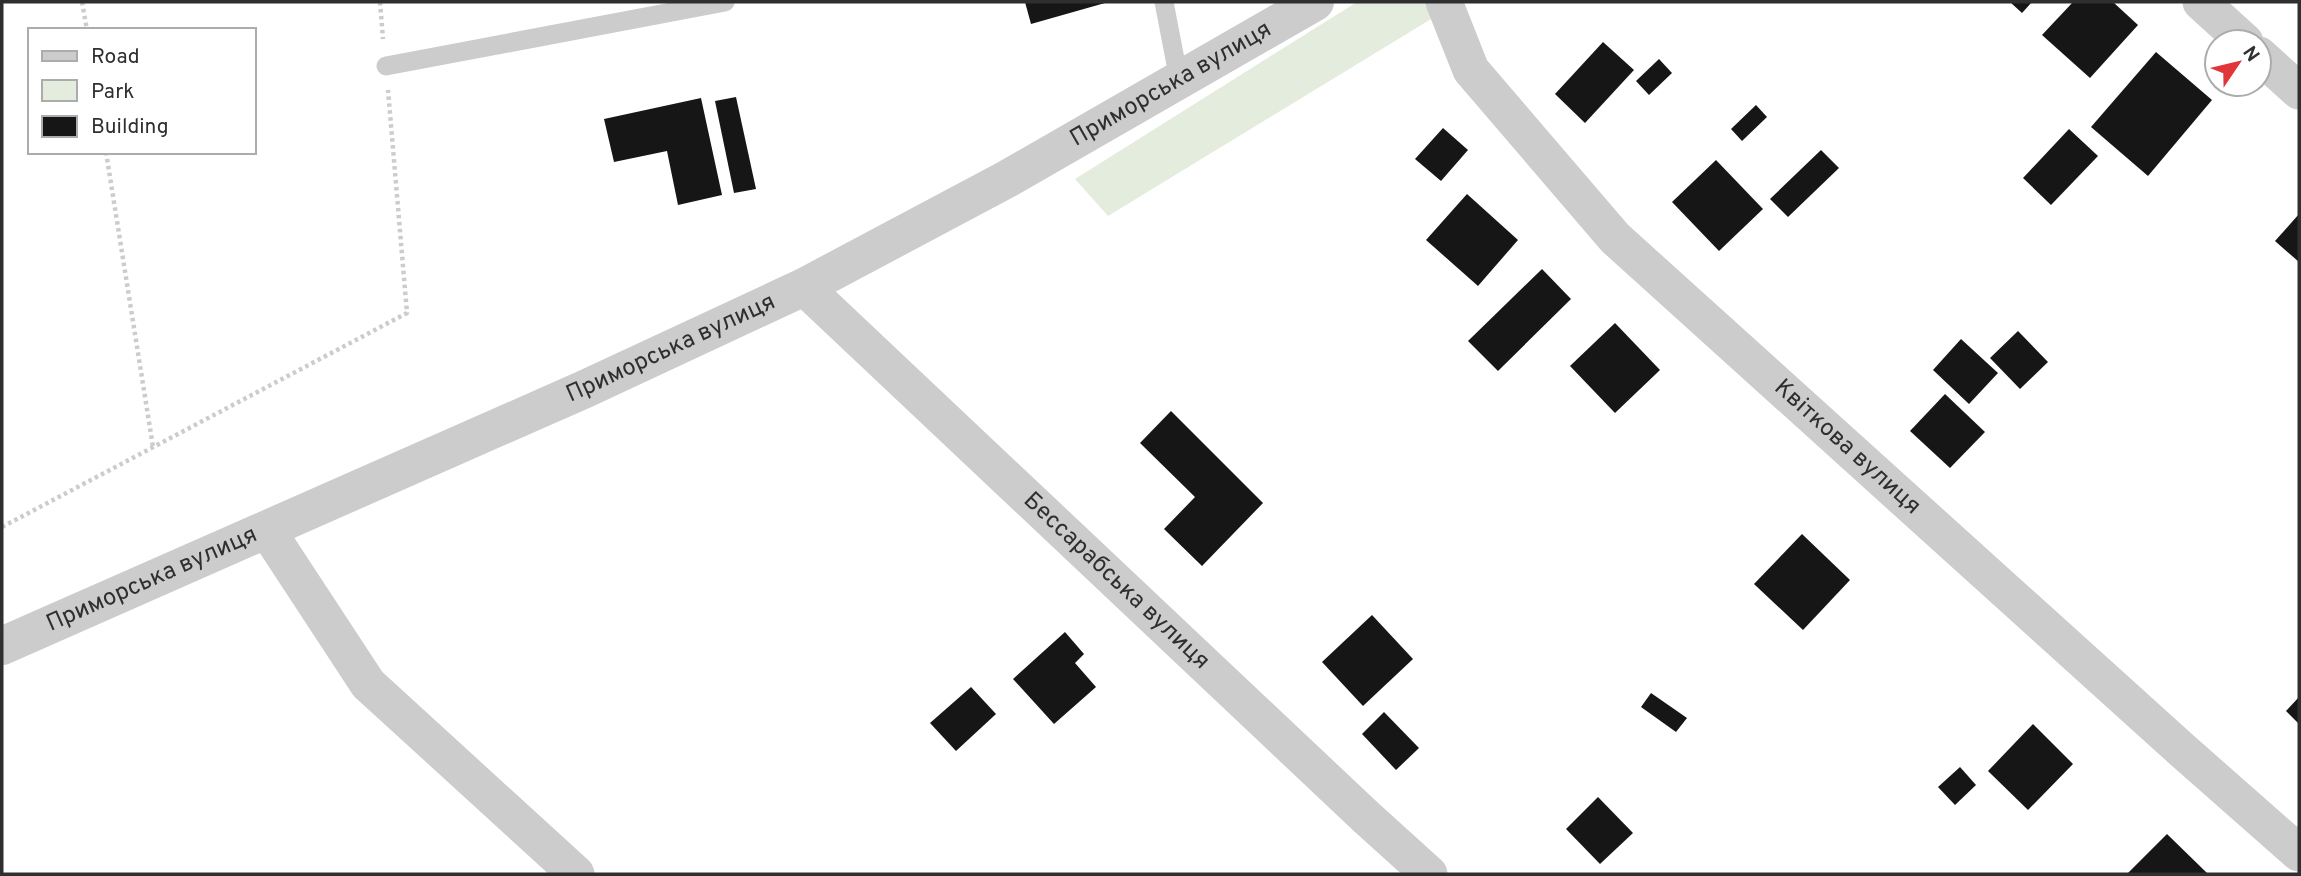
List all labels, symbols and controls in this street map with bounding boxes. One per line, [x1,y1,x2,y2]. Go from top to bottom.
street label: Приморська вулиця [1065,15,1277,154]
legend [28,28,256,154]
north arrow [2203,28,2273,98]
text: N [2237,42,2264,67]
text: Road [91,44,140,71]
text: Park [91,79,134,106]
text: Building [91,114,169,141]
street label: Приморська вулиця [562,287,780,410]
street label: Квіткова вулиця [1767,373,1927,522]
street label: Бессарабська вулиця [1016,486,1216,677]
street label: Приморська вулиця [42,520,262,639]

